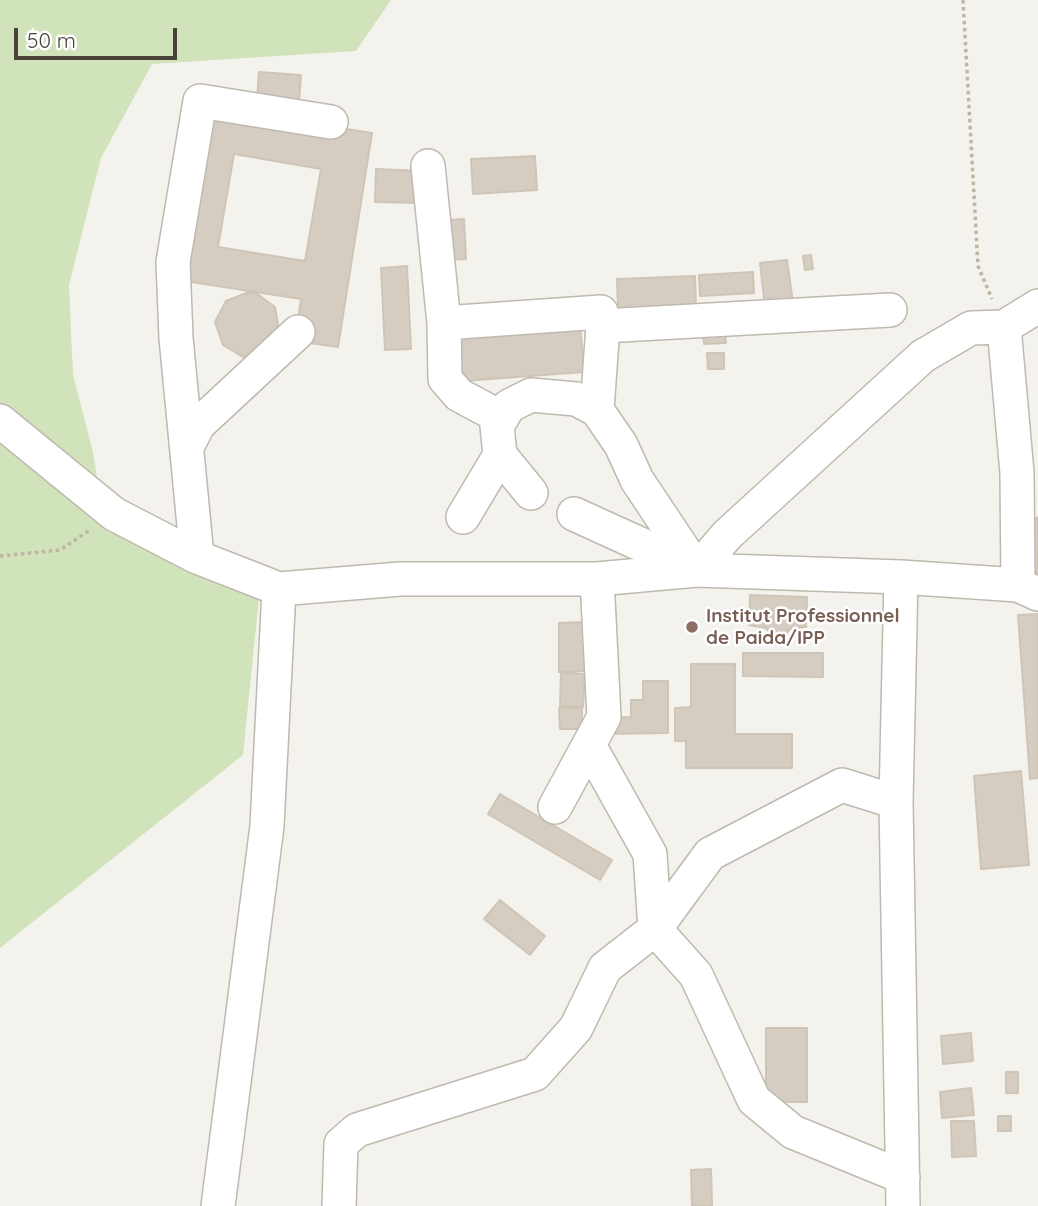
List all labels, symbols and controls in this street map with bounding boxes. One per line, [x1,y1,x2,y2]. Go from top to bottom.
scale bar [18,14,180,58]
text: 50 m [27,27,76,53]
place label: Institut Professionnel de Paida/IPP [706,605,900,649]
marker: Institut Professionnel de Paida/IPP [684,619,700,635]

